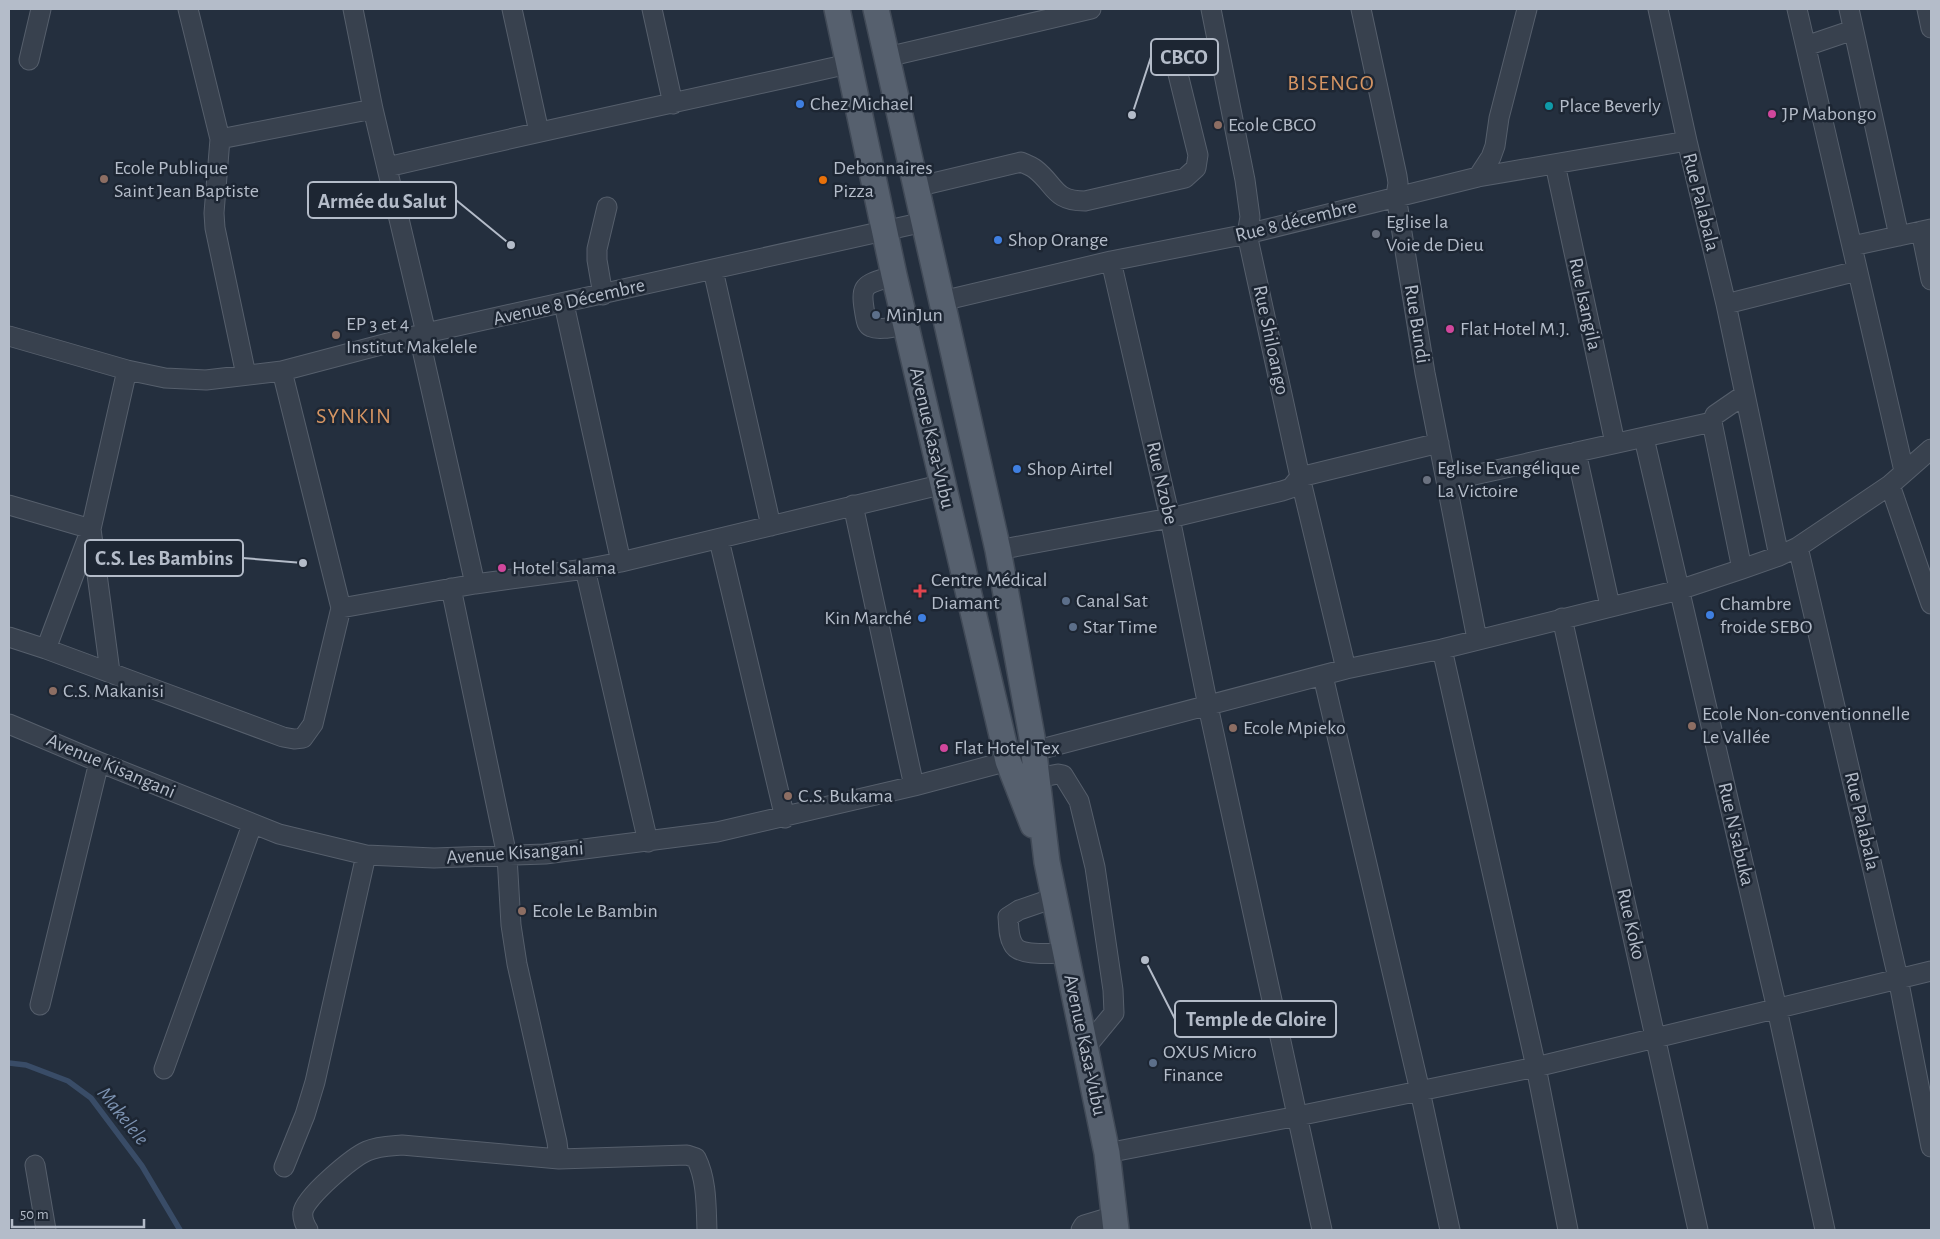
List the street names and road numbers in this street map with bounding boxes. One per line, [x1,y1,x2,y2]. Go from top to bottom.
street label: Rue Palabala [1679,151,1723,253]
street label: Rue 8 décembre [1233,196,1359,246]
street label: Rue Isangila [1565,256,1605,352]
street label: Avenue 8 Décembre [491,275,647,329]
street label: Rue Shiloango [1250,283,1292,397]
street label: Rue Bundi [1401,283,1433,365]
street label: Avenue Kasa-Vubu [906,366,958,510]
street label: Rue Nzobe [1143,440,1181,526]
street label: Avenue Kisangani [44,730,178,802]
street label: Rue Palabala [1841,770,1883,872]
street label: Rue N'sabuka [1714,780,1758,888]
street label: Avenue Kisangani [446,838,584,868]
street label: Rue Koko [1613,887,1649,961]
street label: Avenue Kasa-Vubu [1060,973,1110,1117]

